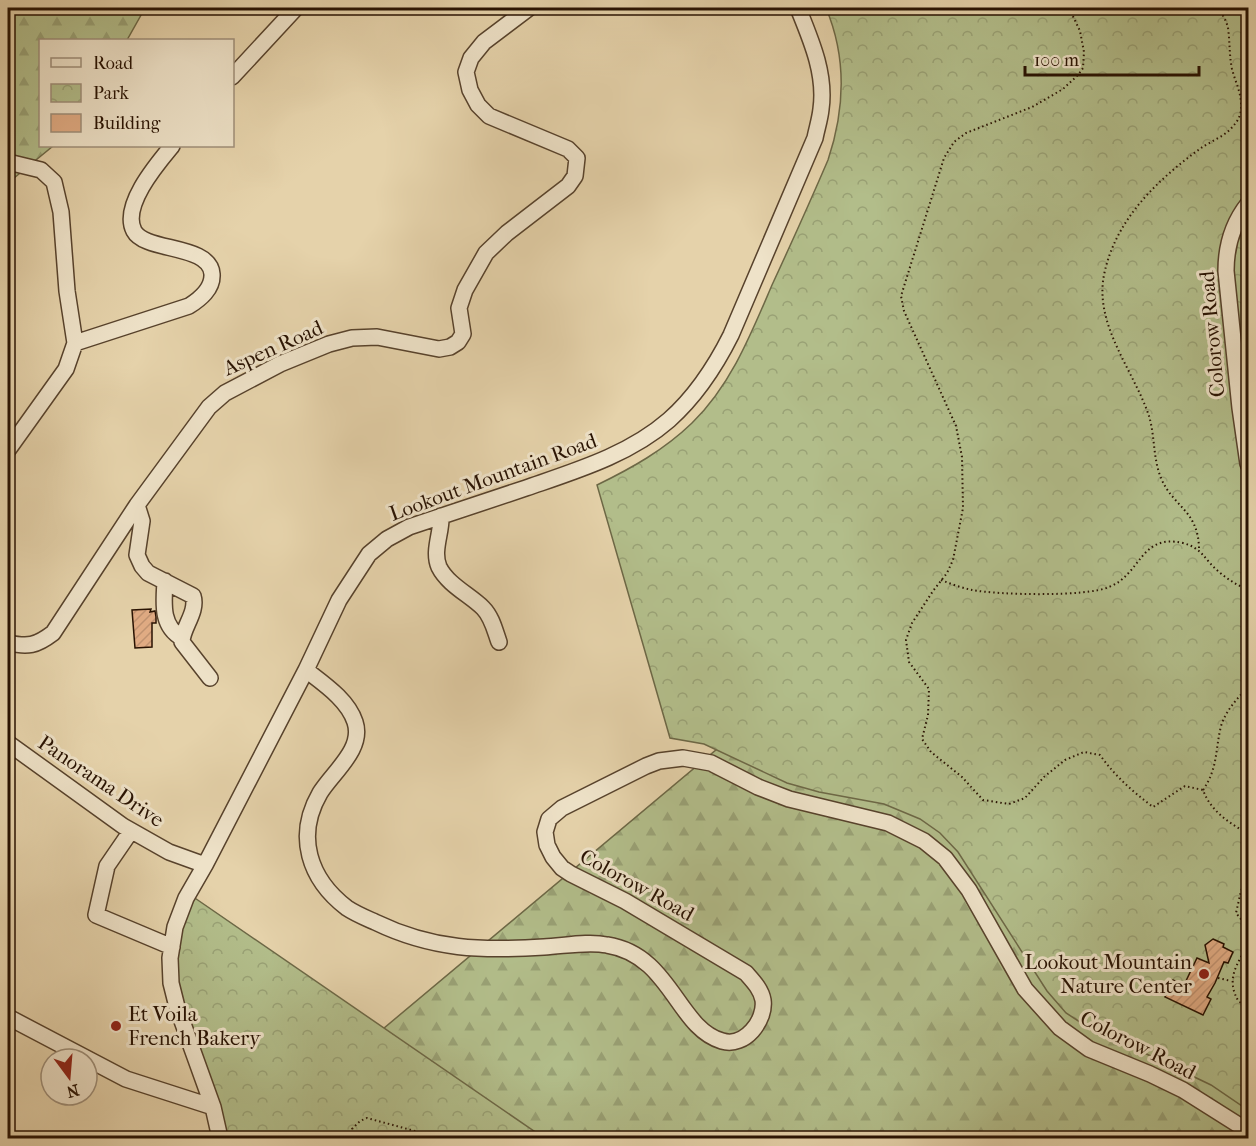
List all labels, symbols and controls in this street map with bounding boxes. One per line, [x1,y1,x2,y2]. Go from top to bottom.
legend [39,39,234,147]
scale bar [1025,39,1199,77]
text: 100 m [1034,50,1079,71]
text: Road [93,53,133,74]
text: Park [93,83,130,104]
text: Building [93,113,161,134]
street label: Colorow Road [1194,269,1229,398]
street label: Aspen Road [219,315,327,381]
street label: Lookout Mountain Road [386,428,600,526]
street label: Panorama Drive [34,730,168,832]
street label: Colorow Road [576,844,699,926]
place label: Lookout Mountain Nature Center [1024,950,1192,998]
marker: Lookout Mountain Nature Center [1197,967,1211,981]
place label: Et Voila French Bakery [128,1002,261,1050]
street label: Colorow Road [1076,1006,1200,1085]
marker: Et Voila French Bakery [109,1019,123,1033]
north arrow [39,1047,99,1107]
text: N [64,1080,81,1102]

